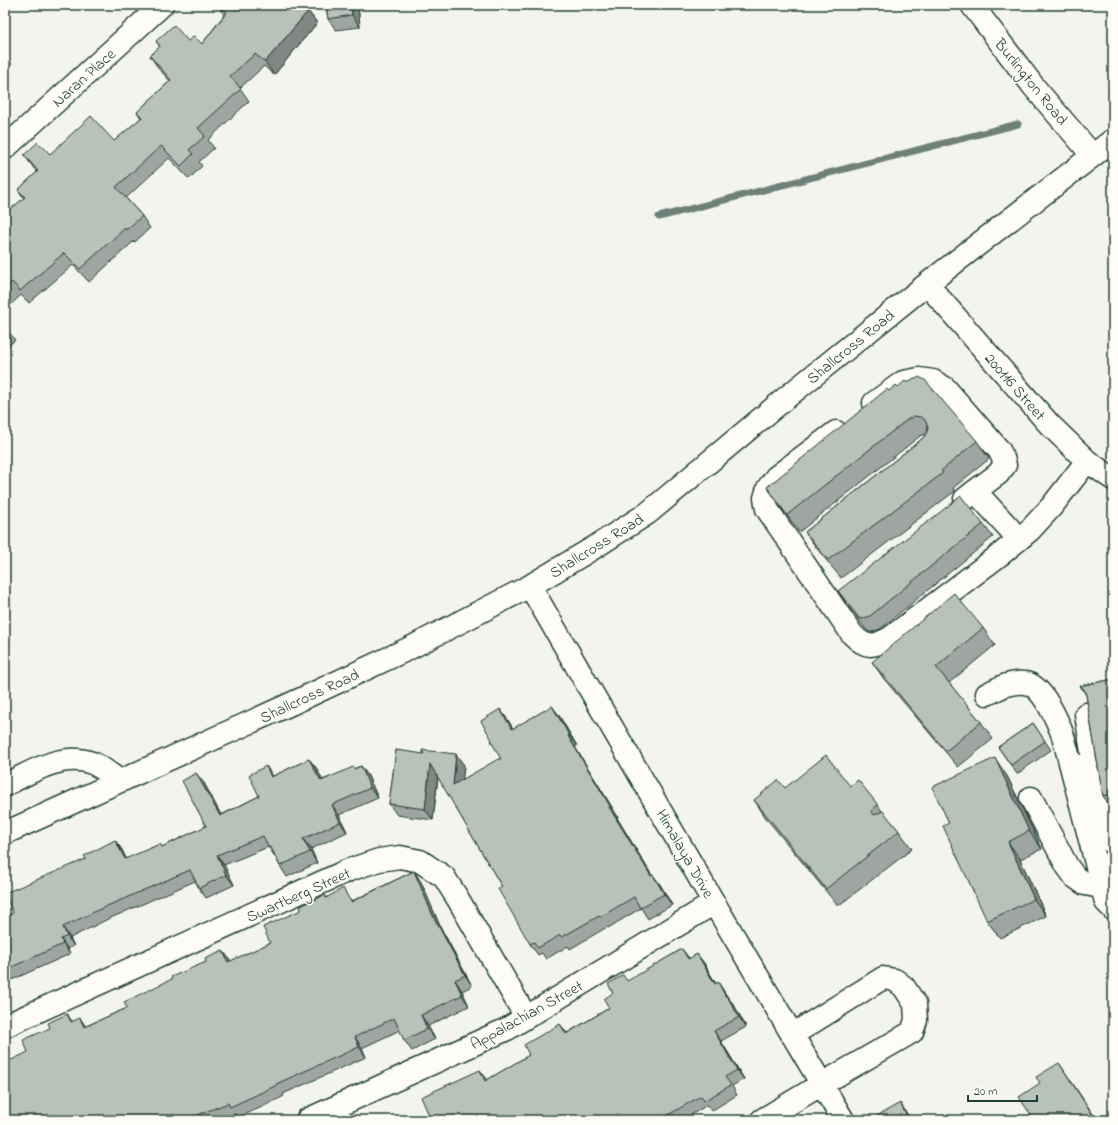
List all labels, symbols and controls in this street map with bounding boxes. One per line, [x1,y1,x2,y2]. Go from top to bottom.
street label: Burlington Road [987,33,1073,131]
street label: Naran Place [47,43,122,114]
street label: Shallcross Road [802,304,901,391]
street label: 200116 Street [978,348,1051,427]
street label: Shallcross Road [545,508,649,585]
street label: Shallcross Road [256,663,364,730]
street label: Himalaya Drive [649,805,720,904]
street label: Swartberg Street [243,862,355,930]
street label: Appalachian Street [466,974,588,1057]
scale bar [968,1077,1037,1103]
text: 20 m [974,1083,997,1101]

